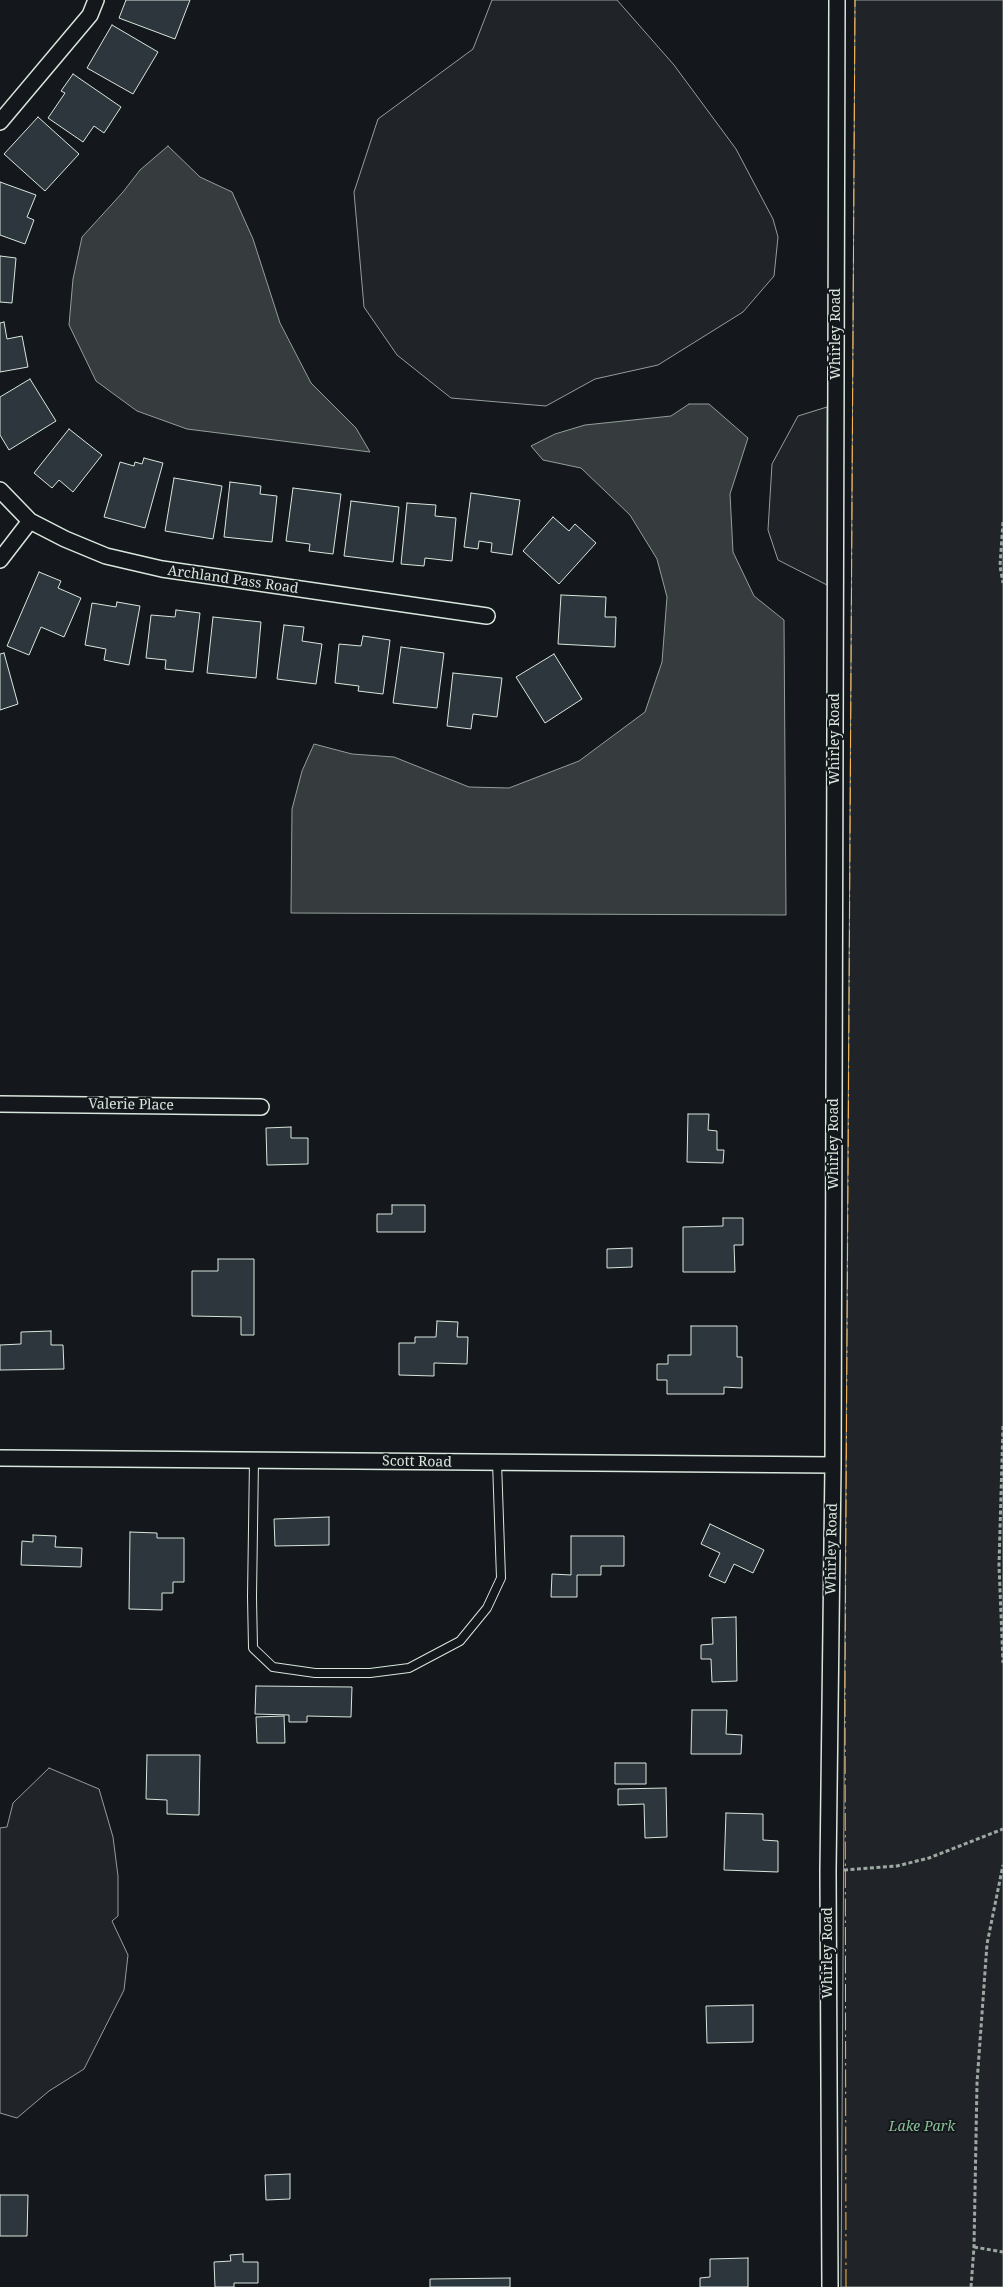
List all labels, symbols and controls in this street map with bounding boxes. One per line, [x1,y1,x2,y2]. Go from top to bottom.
street label: Whirley Road [828,288,844,380]
street label: Archland Pass Road [166,562,300,598]
street label: Whirley Road [827,693,843,785]
street label: Valerie Place [88,1096,174,1114]
street label: Whirley Road [826,1098,842,1190]
street label: Scott Road [382,1453,452,1471]
street label: Whirley Road [823,1503,841,1595]
street label: Whirley Road [820,1907,836,1999]
park label: Lake Park [889,2119,955,2135]

